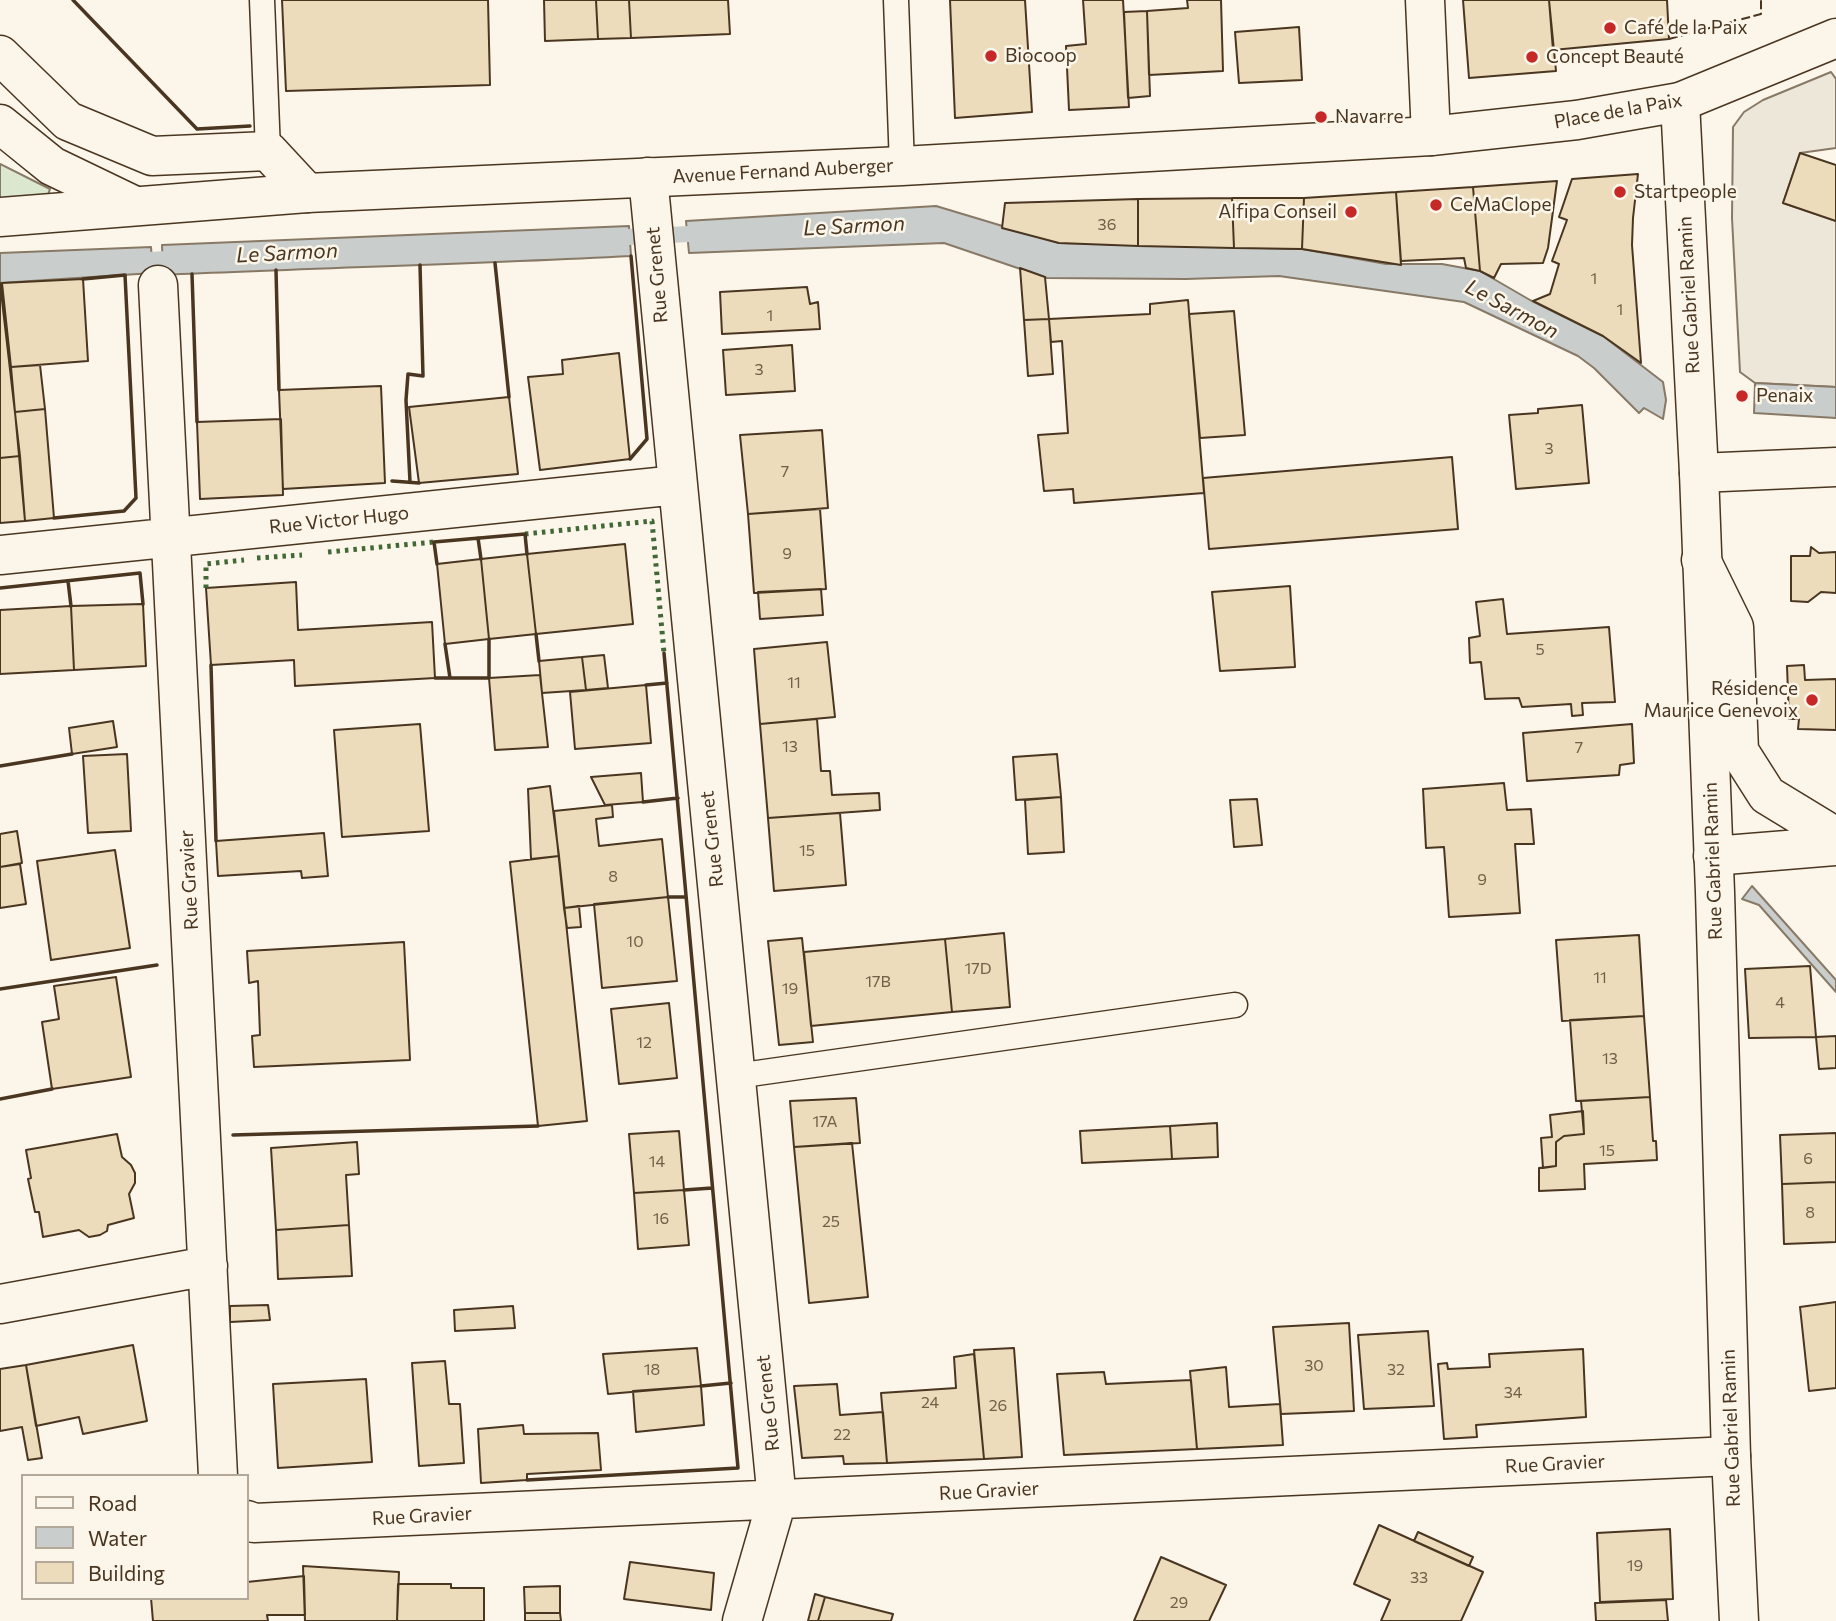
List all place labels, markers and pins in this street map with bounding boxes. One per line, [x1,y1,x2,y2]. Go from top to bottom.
place label: Café de la Paix [1624,17,1748,39]
marker: Café de la Paix [1602,20,1618,36]
place label: Biocoop [1005,45,1077,67]
place label: Concept Beauté [1546,46,1684,68]
marker: Biocoop [983,48,999,64]
marker: Concept Beauté [1524,49,1540,65]
place label: Navarre [1335,106,1403,128]
marker: Navarre [1313,109,1329,125]
place label: Startpeople [1634,181,1737,203]
marker: Startpeople [1612,184,1628,200]
place label: CeMaClope [1450,194,1551,216]
marker: CeMaClope [1428,197,1444,213]
place label: Alfipa Conseil [1218,201,1337,223]
marker: Alfipa Conseil [1343,204,1359,220]
place label: Penaix [1756,385,1813,407]
marker: Penaix [1734,388,1750,404]
place label: Résidence Maurice Genevoix [1644,678,1798,722]
marker: Résidence Maurice Genevoix [1804,692,1820,708]

